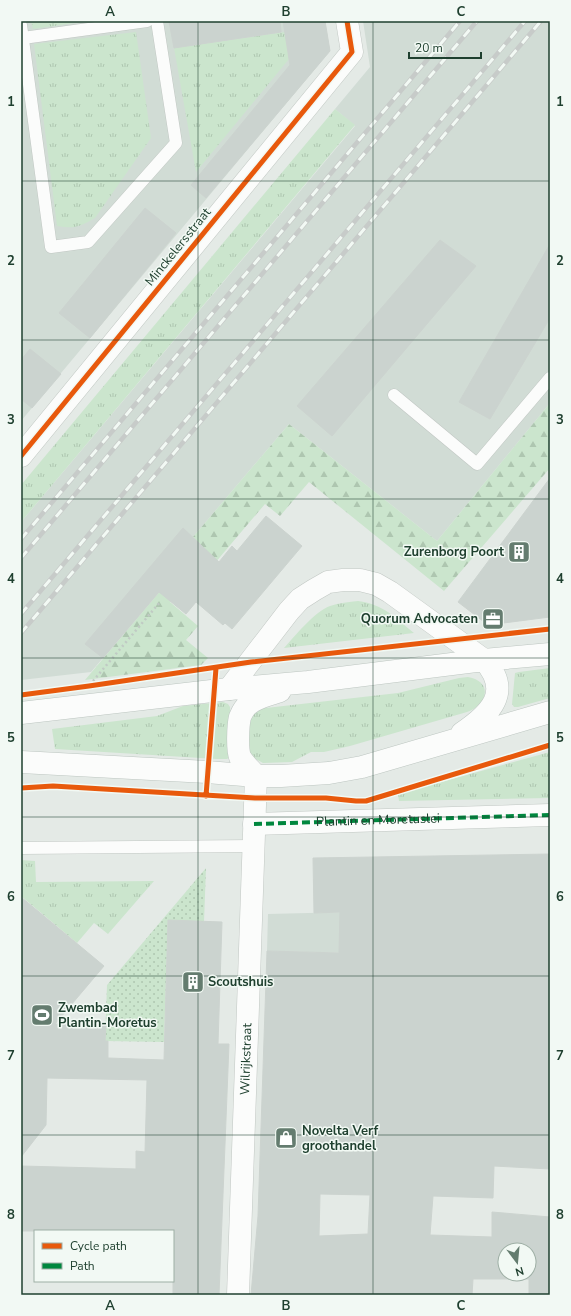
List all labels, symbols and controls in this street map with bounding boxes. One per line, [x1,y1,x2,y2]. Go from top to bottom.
text: A [105,3,115,21]
text: B [282,3,291,21]
text: C [457,3,466,21]
scale bar [409,34,481,60]
text: 20 m [415,40,443,56]
text: 1 [7,93,15,111]
text: 1 [556,93,564,111]
street label: Minckelersstraat [141,204,215,290]
text: 2 [7,252,15,270]
text: 2 [556,252,564,270]
text: 3 [7,411,15,429]
text: 3 [556,411,564,429]
building icon: Zurenborg Poort [506,539,532,565]
place label: Zurenborg Poort [404,543,505,561]
text: 4 [7,570,15,588]
text: 4 [556,570,564,588]
office icon: Quorum Advocaten [480,606,506,632]
place label: Quorum Advocaten [361,610,478,628]
text: 5 [7,729,15,747]
text: 5 [556,729,564,747]
street label: Plantin en Moretuslei [316,809,440,831]
text: 6 [7,888,15,906]
text: 6 [556,888,564,906]
building icon: Scoutshuis [180,969,206,995]
place label: Scoutshuis [208,973,273,991]
place label: Zwembad Plantin-Moretus [58,999,157,1032]
sports icon: Zwembad Plantin-Moretus [29,1002,55,1028]
street label: Wilrijkstraat [236,1022,256,1095]
text: 7 [7,1047,15,1065]
text: 7 [556,1047,564,1065]
place label: Novelta Verf groothandel [302,1122,378,1155]
shop icon: Novelta Verf groothandel [273,1125,299,1151]
text: 8 [7,1206,15,1224]
text: 8 [556,1206,564,1224]
legend [34,1230,174,1282]
text: Cycle path [70,1238,127,1254]
north arrow [497,1242,537,1282]
text: Path [70,1258,95,1274]
text: N [514,1263,526,1279]
text: A [105,1297,115,1315]
text: B [282,1297,291,1315]
text: C [457,1297,466,1315]

